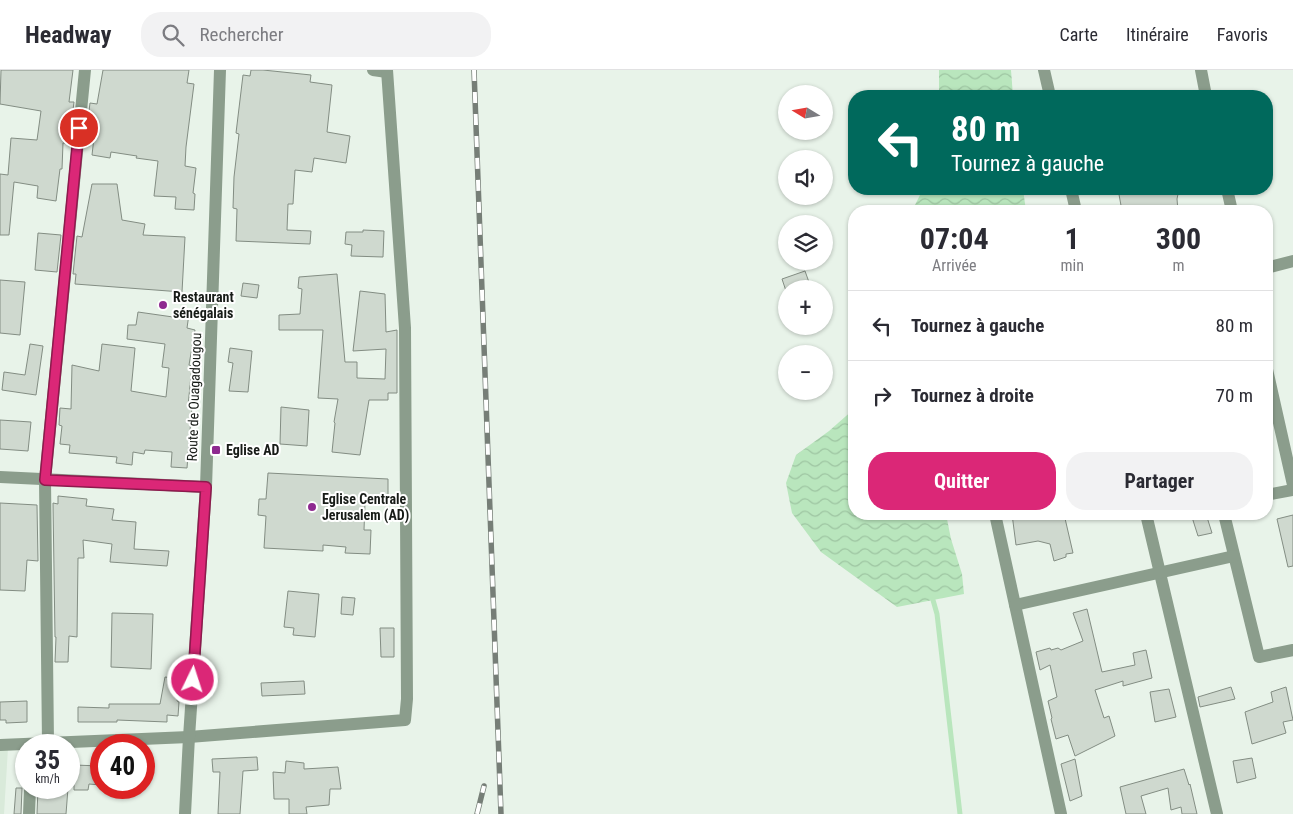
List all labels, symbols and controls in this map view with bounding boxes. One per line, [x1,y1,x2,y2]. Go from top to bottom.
search box [141,12,491,57]
text: Headway [25,21,111,49]
icon: search [159,21,187,49]
text: Rechercher [199,23,284,46]
text: Carte [1059,24,1098,45]
text: Itinéraire [1126,24,1189,45]
text: Favoris [1217,24,1268,45]
north arrow [778,85,832,140]
map controls [778,85,833,400]
pin [58,107,100,149]
text: 80 m [951,109,1020,150]
icon: left [868,110,933,175]
icon: arrive [65,114,93,142]
button: sound [778,150,833,205]
text: Tournez à gauche [951,151,1104,176]
button: layers [778,215,833,270]
text: 07:04 [920,221,989,256]
text: 1 [1065,221,1080,256]
text: 300 [1156,221,1201,256]
text: Arrivée [932,256,976,275]
text: min [1060,256,1084,275]
text: m [1172,256,1184,275]
button: + [778,280,833,335]
place label: Restaurant sénégalais [173,289,234,321]
marker: Restaurant sénégalais [157,299,169,311]
icon: left [868,312,896,340]
text: Tournez à gauche [911,314,1044,337]
text: 80 m [1216,314,1253,337]
street label: Route de Ouagadougou [184,332,204,462]
button: − [778,345,833,400]
icon: right [868,382,896,410]
text: Tournez à droite [911,384,1034,407]
text: 70 m [1216,384,1253,407]
place label: Eglise AD [226,442,279,458]
marker: Eglise AD [210,444,222,456]
button: Quitter [868,452,1056,510]
button: Partager [1066,452,1253,510]
place label: Eglise Centrale Jerusalem (AD) [322,491,409,524]
marker: Eglise Centrale Jerusalem (AD) [306,501,318,513]
position arrow [166,653,218,705]
speed limit sign: 40 [90,734,155,799]
text: 35 [35,746,60,775]
text: km/h [35,772,60,786]

